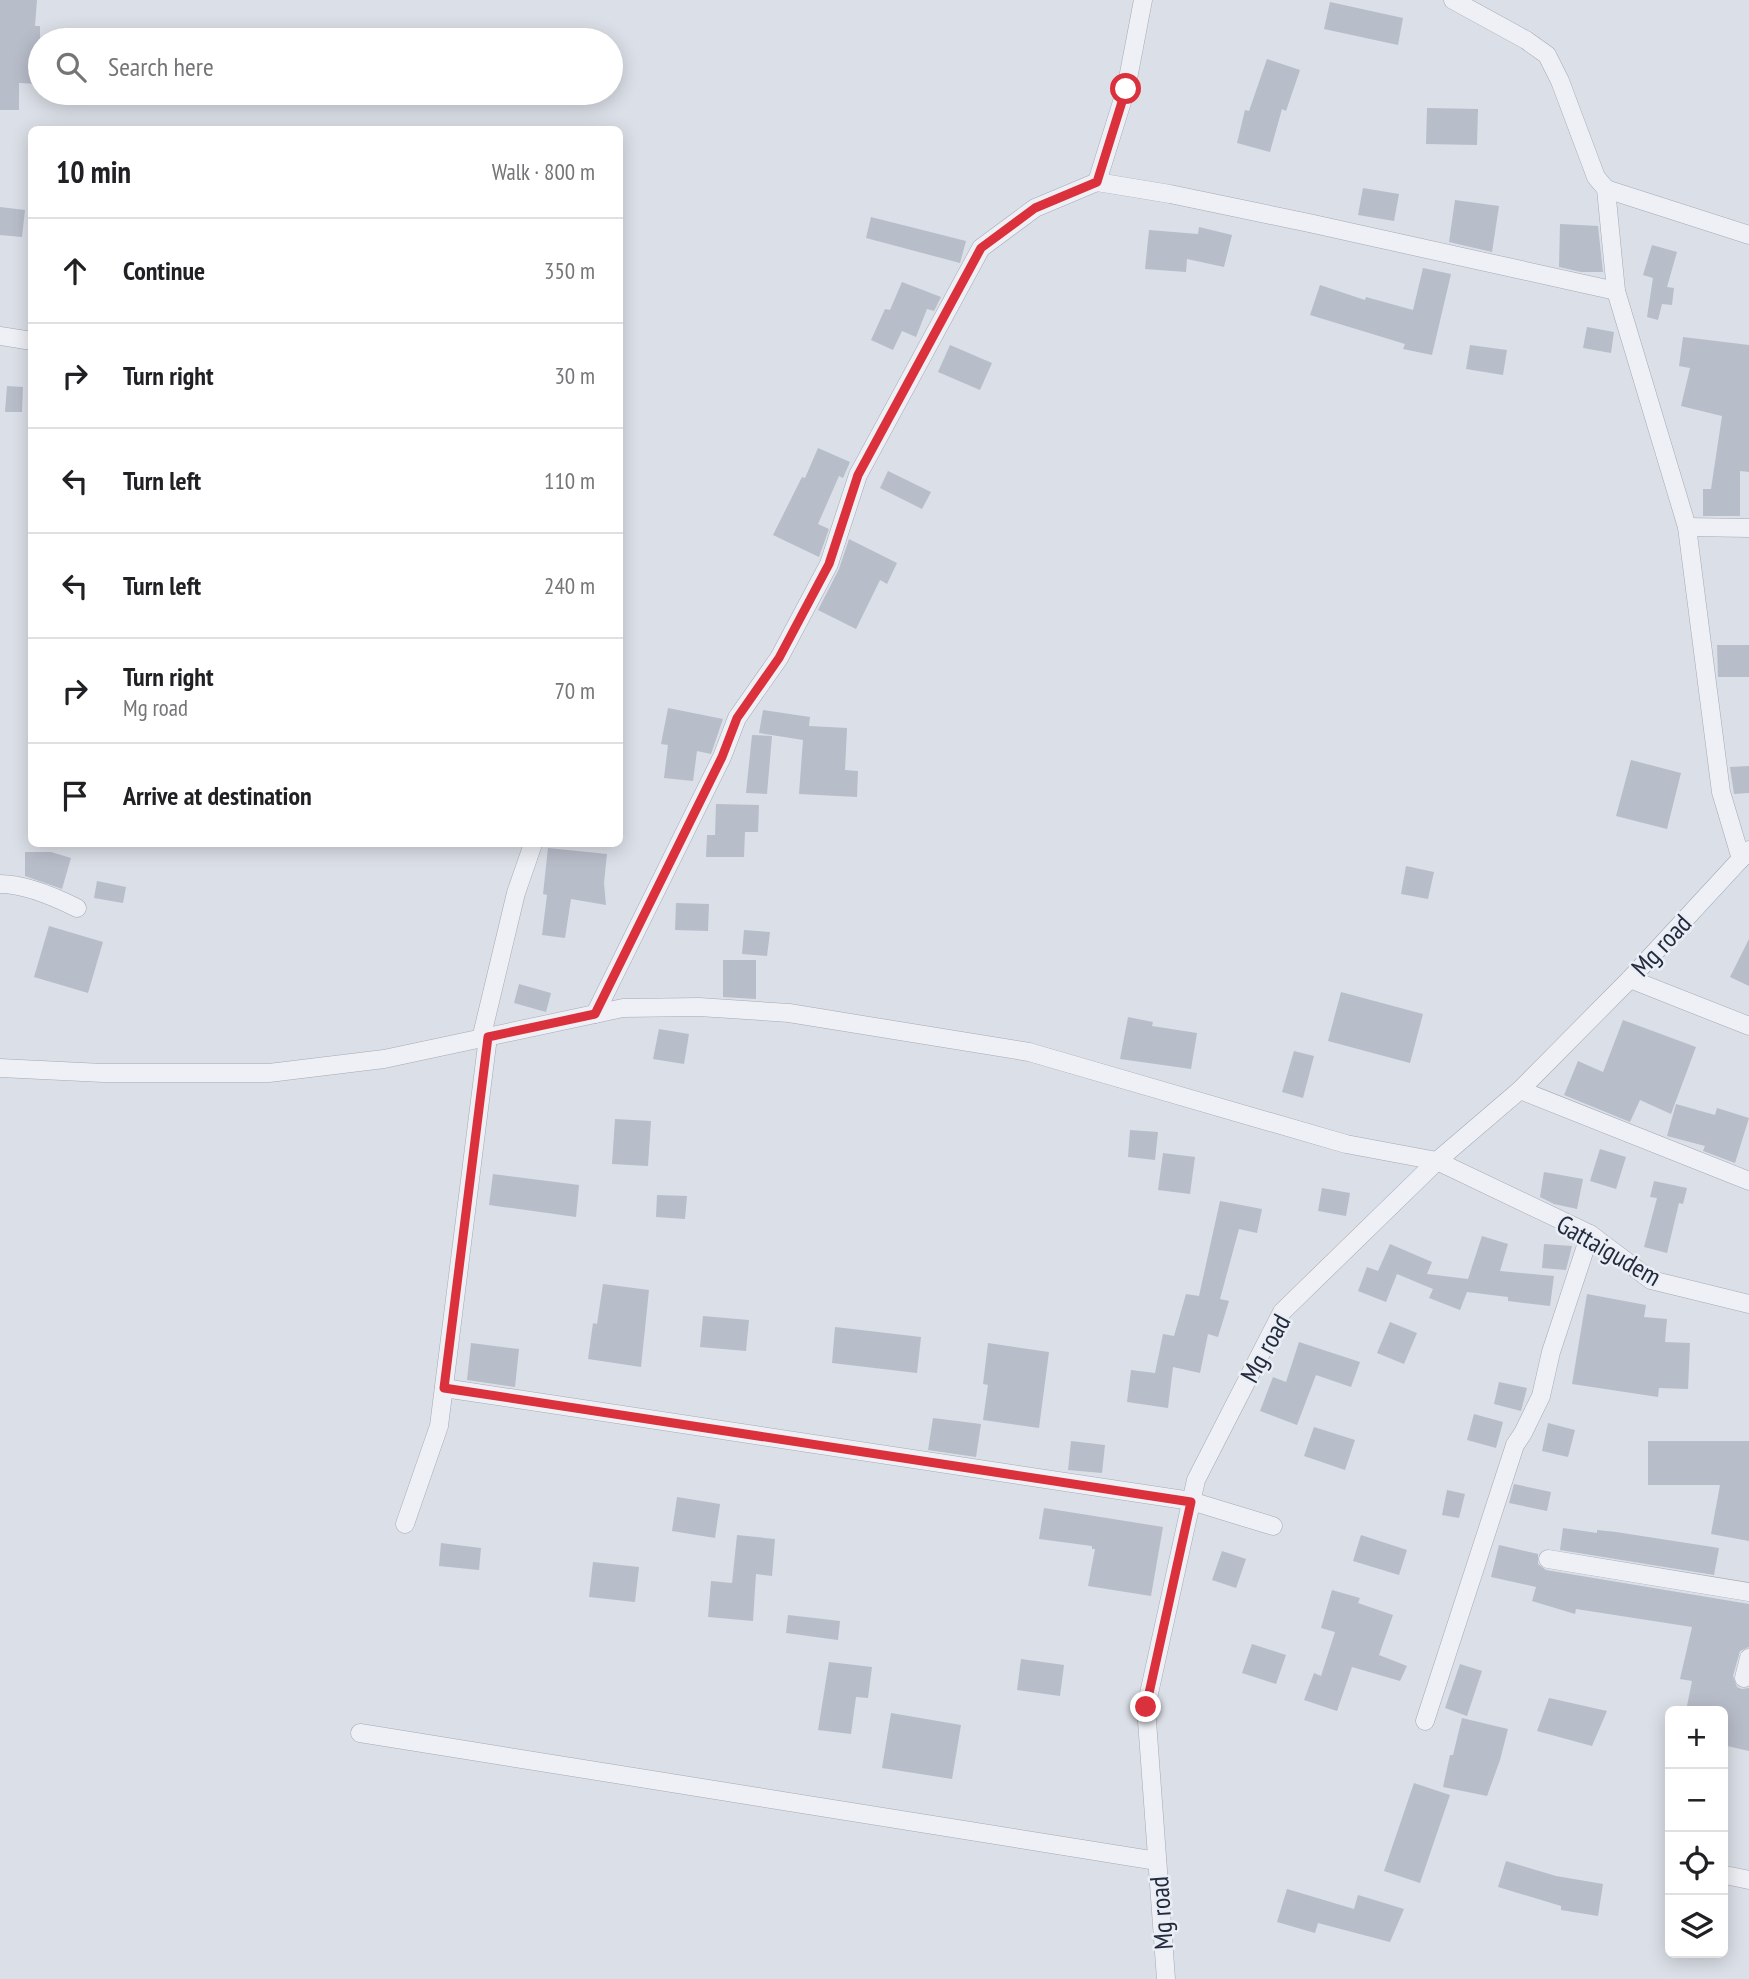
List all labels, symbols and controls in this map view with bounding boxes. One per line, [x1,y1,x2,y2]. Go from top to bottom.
search box [28,28,623,105]
icon: search [52,48,90,86]
text: Search here [108,50,214,83]
route start [1110,73,1141,104]
text: 10 min [56,152,131,191]
text: Walk · 800 m [492,157,595,186]
icon: ahead [56,252,94,290]
text: Continue [123,254,205,287]
text: 350 m [544,256,595,285]
icon: right [56,357,94,395]
text: Turn right [123,359,214,392]
text: 30 m [554,361,595,390]
icon: left [56,462,94,500]
text: Turn left [123,464,201,497]
text: 110 m [544,466,595,495]
icon: left [56,567,94,605]
text: Turn left [123,569,201,602]
text: 240 m [544,571,595,600]
text: Turn right [123,660,214,693]
icon: right [56,672,94,710]
text: 70 m [554,676,595,705]
text: Mg road [123,693,188,722]
icon: arrive [56,777,94,815]
text: Arrive at destination [123,779,312,812]
street label: Mg road [1624,907,1698,983]
street label: Gattaigudem [1551,1207,1667,1293]
street label: Mg road [1233,1308,1297,1388]
route end [1130,1691,1161,1722]
map controls [1665,1706,1728,1958]
button: + [1665,1706,1728,1769]
button: − [1665,1769,1728,1832]
button: locate [1665,1832,1728,1895]
street label: Mg road [1142,1875,1180,1951]
button: layers [1665,1895,1728,1958]

